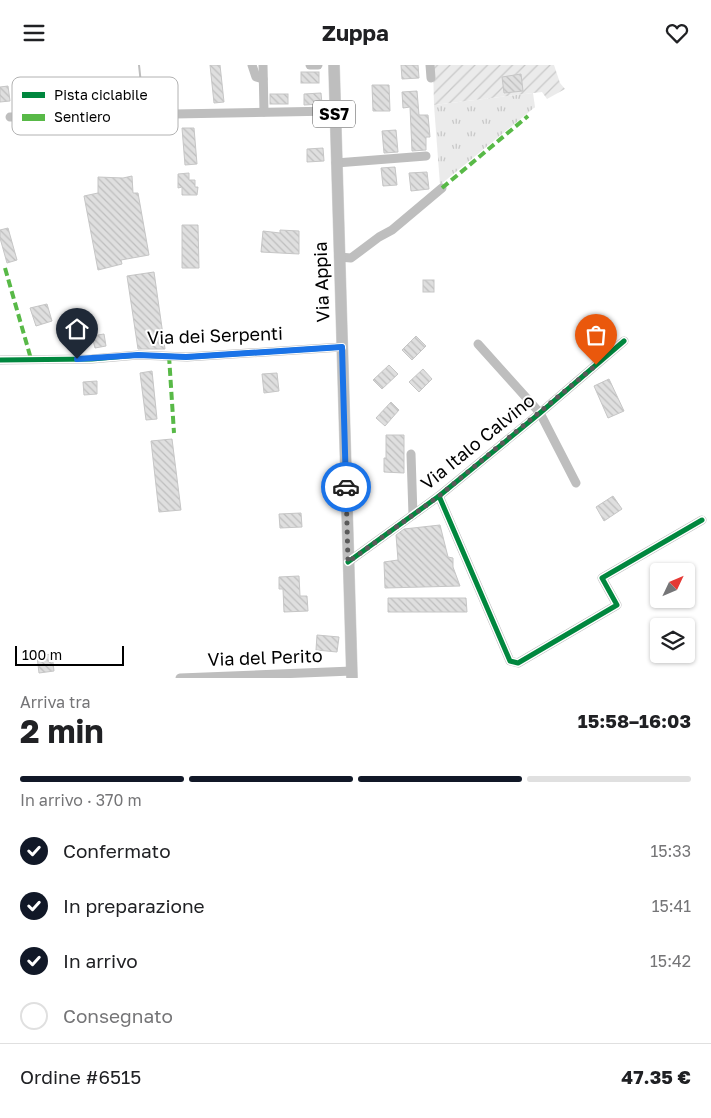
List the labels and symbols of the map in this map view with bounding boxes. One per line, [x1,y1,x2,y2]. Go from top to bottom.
legend [12,77,178,135]
text: Pista ciclabile [54,86,148,103]
road number: SS7 [313,101,355,127]
text: Sentiero [54,108,111,125]
street label: Via Appia [309,241,333,323]
pin [56,308,98,359]
pin [575,314,617,365]
street label: Via dei Serpenti [147,322,283,348]
street label: Via Italo Calvino [416,389,539,494]
courier [321,462,371,512]
north arrow [650,563,695,607]
scale bar [15,643,124,666]
street label: Via del Perito [207,644,323,670]

